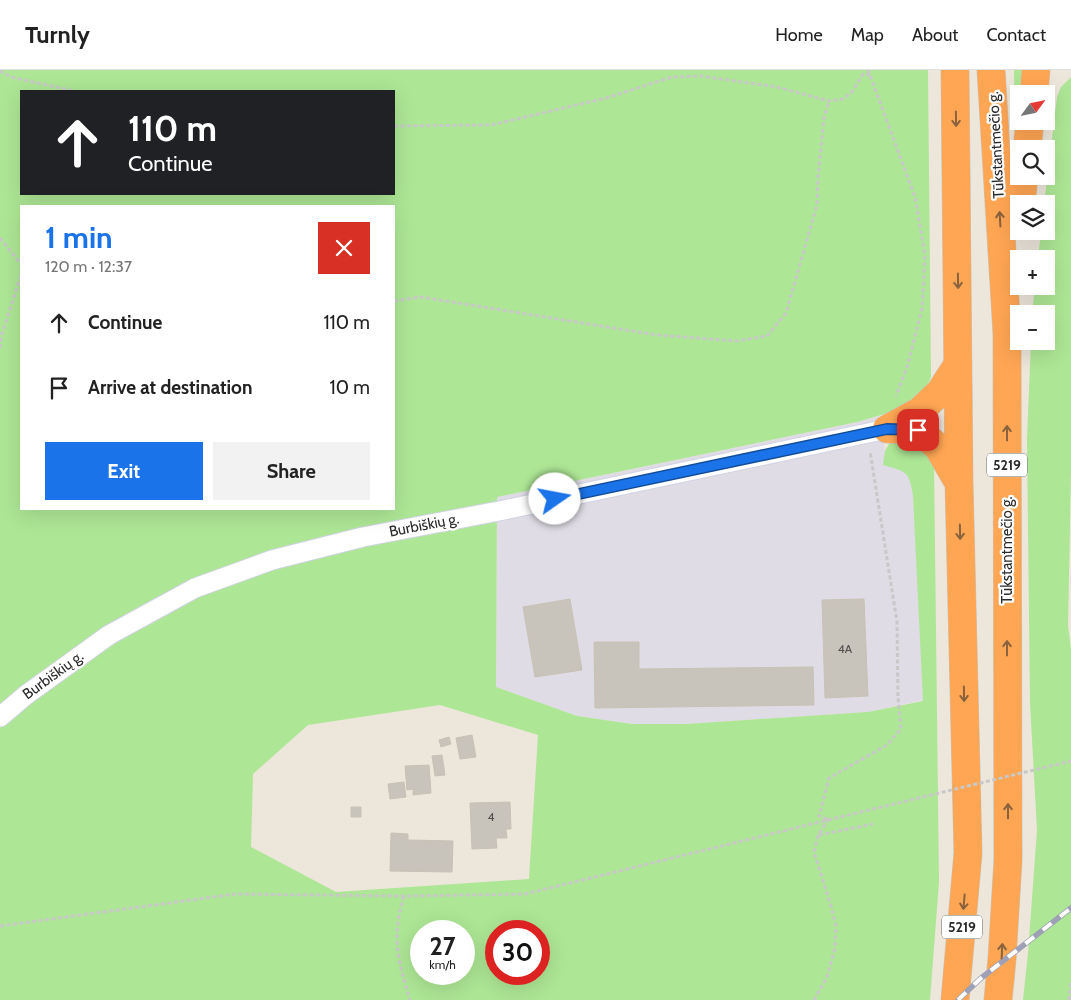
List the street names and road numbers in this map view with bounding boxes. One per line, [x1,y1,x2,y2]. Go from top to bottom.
street label: Tūkstantmečio g. [984,91,1008,199]
road number: 5219 [987,454,1027,476]
street label: Tūkstantmečio g. [998,496,1016,604]
street label: Burbiškių g. [387,509,461,541]
street label: Burbiškių g. [19,647,87,703]
road number: 5219 [942,916,982,939]

